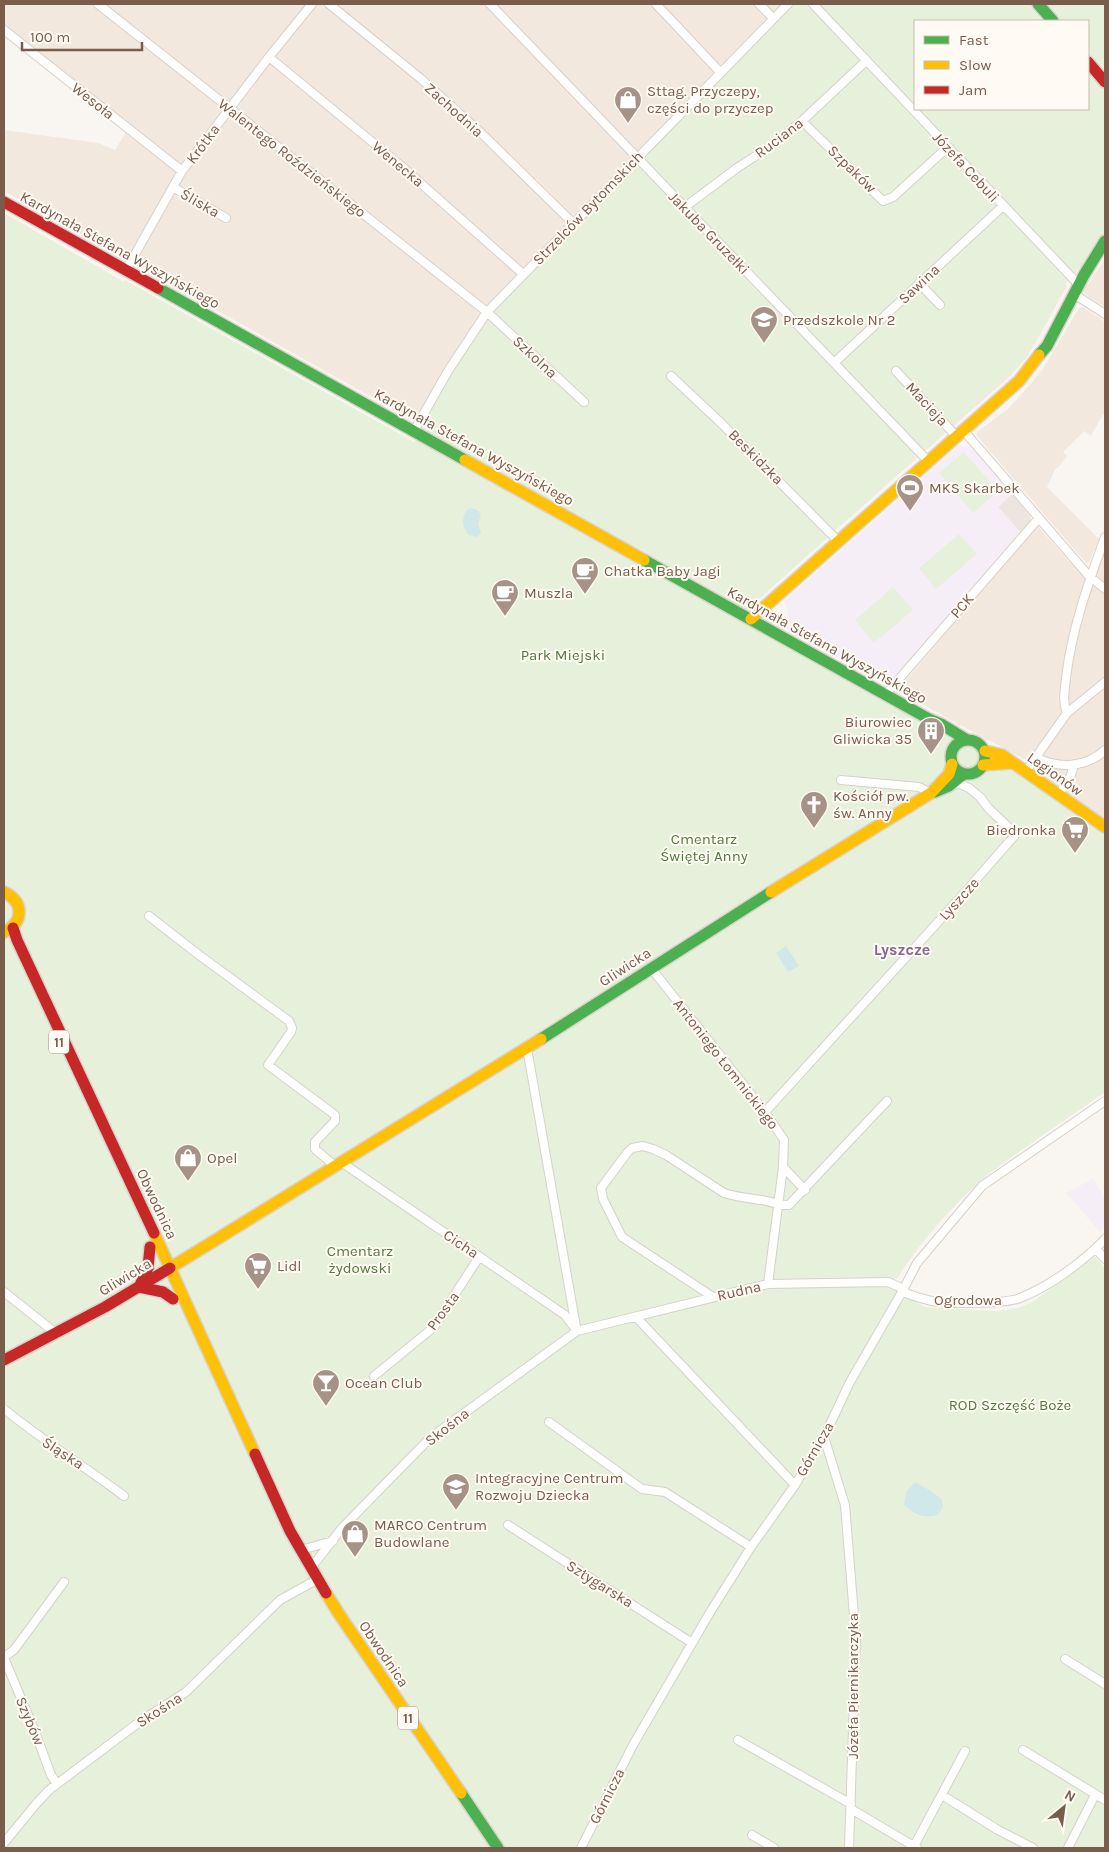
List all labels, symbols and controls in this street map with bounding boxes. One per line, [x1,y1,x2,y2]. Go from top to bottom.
scale bar [22,20,142,52]
legend [914,20,1089,110]
text: 100 m [30,28,70,46]
text: Fast [959,31,989,49]
text: Slow [959,56,991,74]
street label: Wesoła [68,79,118,123]
street label: Zachodnia [421,79,487,141]
text: Jam [959,81,987,99]
place label: Sttag. Przyczepy, części do przyczep [647,82,773,117]
shop icon: Sttag. Przyczepy, części do przyczep [613,85,643,124]
street label: Walentego Roździeńskiego [215,95,369,221]
street label: Ruciana [751,114,807,162]
street label: Krótka [182,121,224,167]
street label: Józefa Cebuli [929,128,1003,206]
street label: Wenecka [369,137,427,191]
street label: Szpaków [824,141,880,197]
street label: Strzelców Bytomskich [529,147,647,269]
street label: Śliska [177,185,223,221]
street label: Kardynała Stefana Wyszyńskiego [17,188,223,312]
street label: Jakuba Gruzełki [665,188,753,278]
street label: Sawina [895,260,943,308]
school or university icon: Przedszkole Nr 2 [749,305,779,344]
place label: Przedszkole Nr 2 [783,311,895,329]
street label: Szkolna [509,332,561,382]
street label: Macieja [902,378,952,430]
street label: Kardynała Stefana Wyszyńskiego [371,385,577,509]
street label: Beskidzka [725,426,787,488]
sports icon: MKS Skarbek [895,473,925,512]
place label: MKS Skarbek [929,479,1020,497]
cafe icon: Chatka Baby Jagi [570,556,600,595]
place label: Chatka Baby Jagi [604,562,721,580]
cafe icon: Muszla [490,578,520,617]
street label: Kardynała Stefana Wyszyńskiego [724,583,930,707]
place label: Muszla [524,584,573,602]
street label: PCK [946,590,978,622]
park label: Park Miejski [521,646,605,664]
place label: Biurowiec Gliwicka 35 [833,713,912,748]
building icon: Biurowiec Gliwicka 35 [916,716,946,755]
street label: Legionów [1024,748,1086,800]
place label: Kościół pw. św. Anny [833,787,909,822]
church icon: Kościół pw. św. Anny [799,790,829,829]
supermarket icon: Biedronka [1060,815,1090,854]
place label: Biedronka [986,821,1056,839]
park label: Cmentarz Świętej Anny [660,830,748,865]
street label: Lyszcze [935,874,983,924]
district label: Lyszcze [874,940,930,959]
street label: Gliwicka [596,944,654,990]
street label: Antoniego Łomnickiego [669,995,783,1133]
road number: 11 [49,1030,69,1054]
shop icon: Opel [173,1143,203,1182]
place label: Opel [207,1149,237,1167]
street label: Obwodnica [133,1166,181,1242]
street label: Cicha [440,1226,482,1262]
park label: Cmentarz żydowski [327,1242,393,1277]
supermarket icon: Lidl [243,1251,273,1290]
street label: Gliwicka [95,1254,155,1300]
place label: Lidl [277,1257,302,1275]
street label: Rudna [715,1277,763,1305]
street label: Prosta [423,1288,463,1334]
street label: Ogrodowa [934,1291,1002,1309]
bar icon: Ocean Club [311,1368,341,1407]
place label: Ocean Club [345,1374,422,1392]
park label: ROD Szczęść Boże [949,1396,1071,1414]
street label: Skośna [421,1404,473,1450]
street label: Górnicza [792,1419,838,1479]
street label: Śląska [39,1433,87,1473]
place label: Integracyjne Centrum Rozwoju Dziecka [475,1469,624,1504]
school or university icon: Integracyjne Centrum Rozwoju Dziecka [441,1472,471,1511]
place label: MARCO Centrum Budowlane [374,1516,487,1551]
shop icon: MARCO Centrum Budowlane [340,1519,370,1558]
street label: Sztygarska [563,1556,637,1612]
street label: Józefa Piernikarczyka [844,1613,862,1759]
street label: Obwodnica [355,1617,413,1691]
street label: Skośna [133,1689,185,1731]
street label: Szybów [12,1694,48,1748]
road number: 11 [398,1706,418,1730]
street label: Górnicza [585,1765,629,1827]
north arrow [1039,1782,1089,1832]
text: N [1062,1786,1079,1806]

